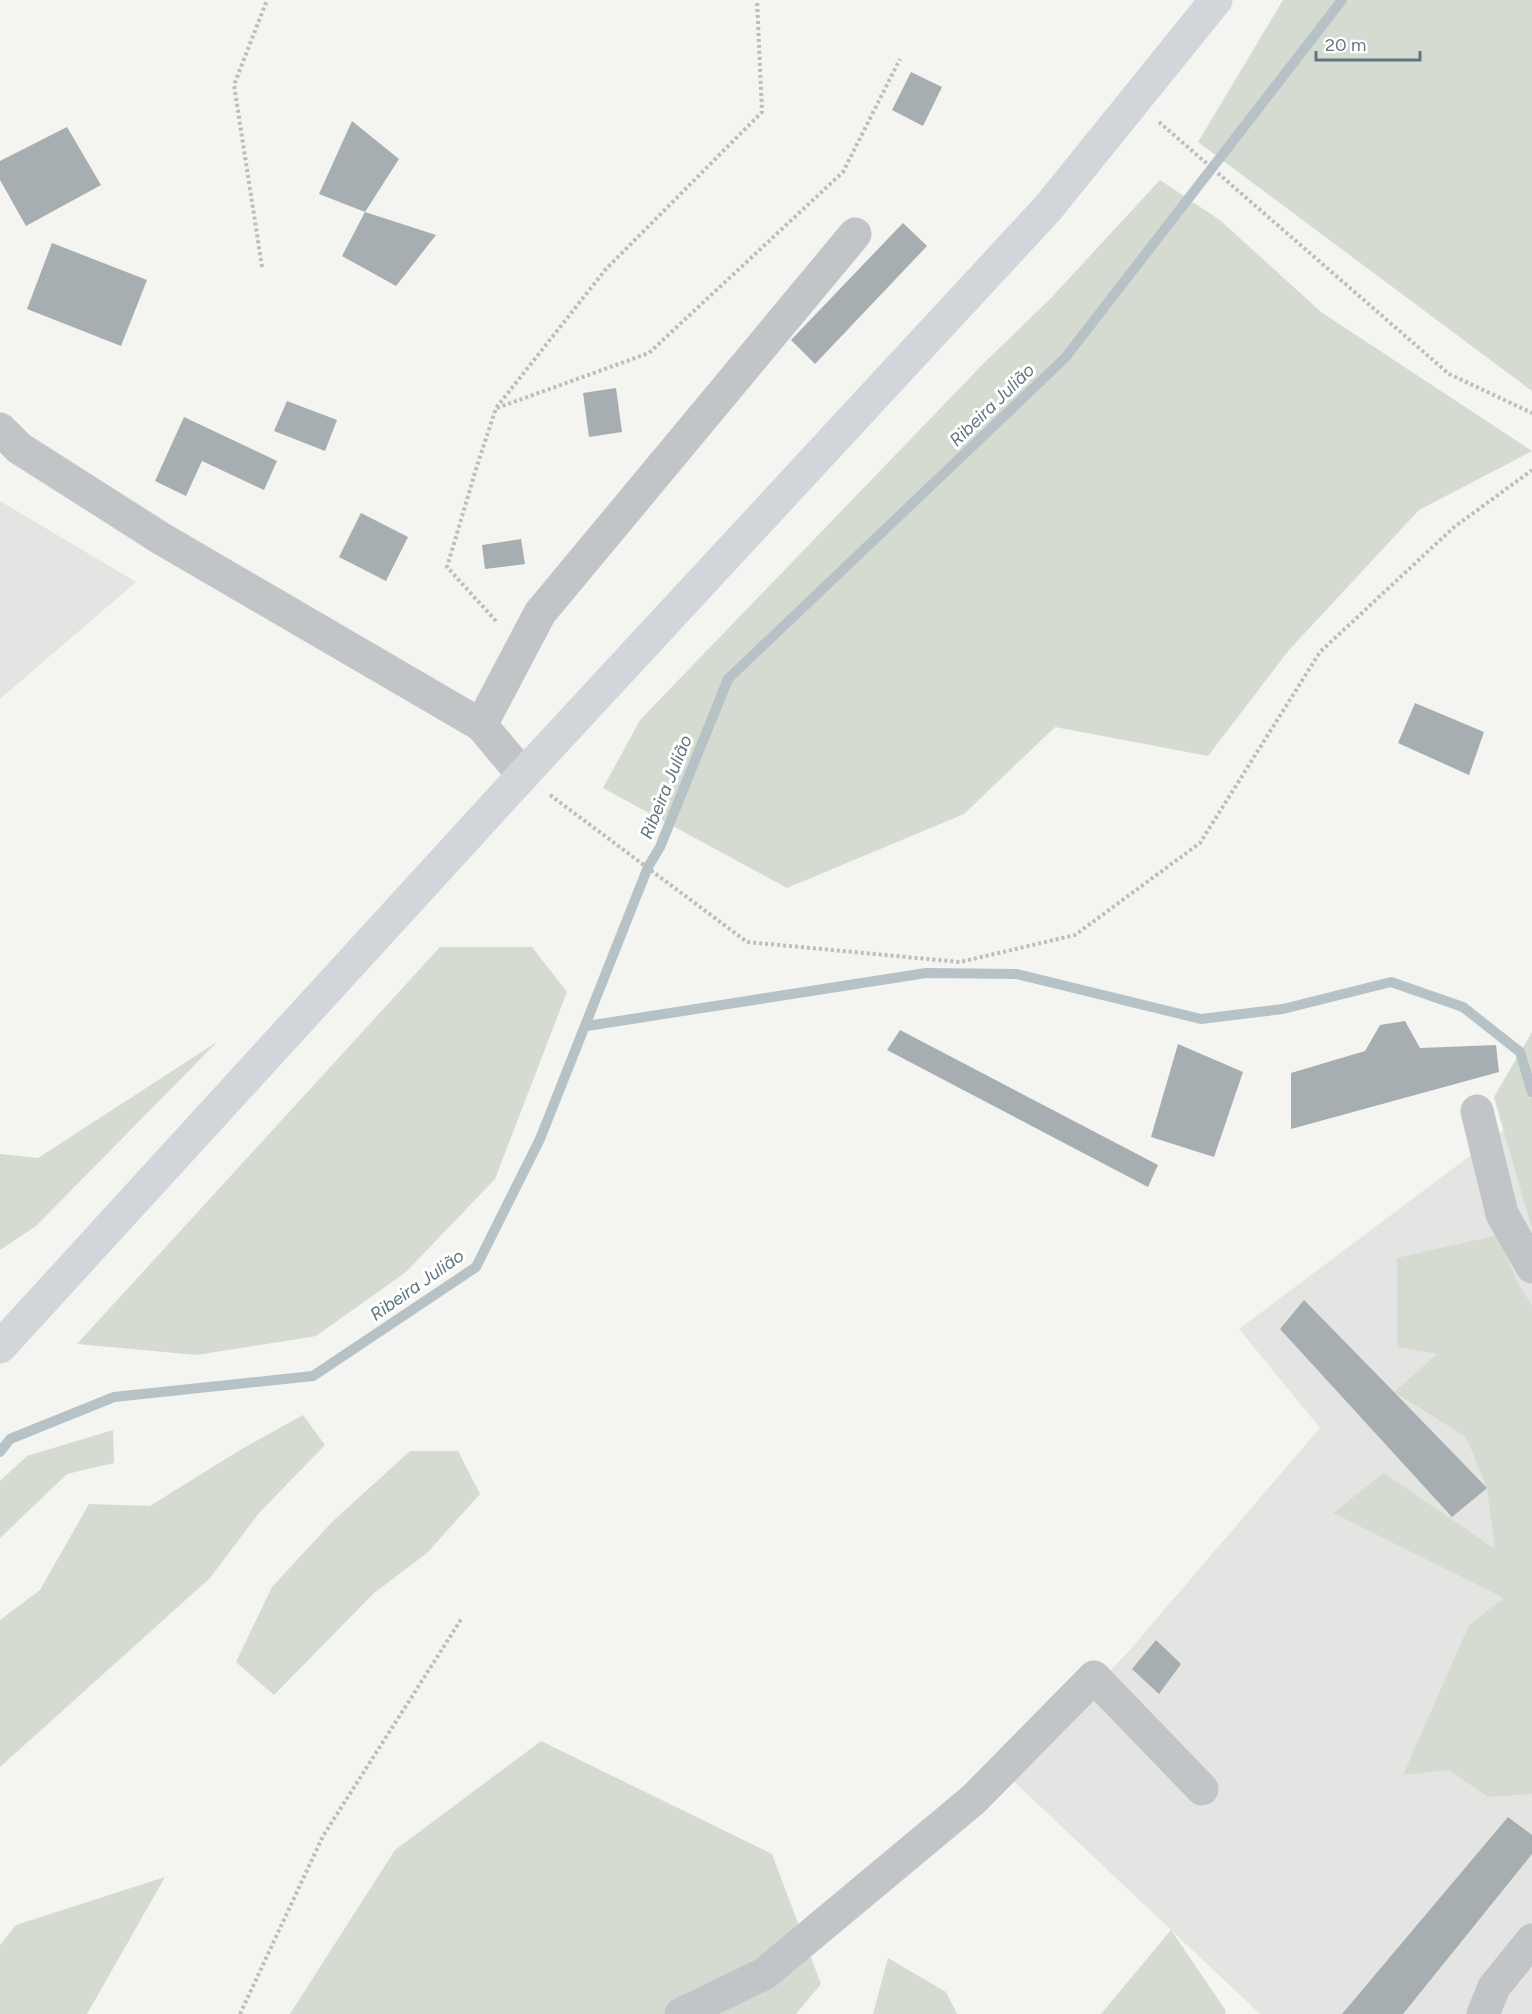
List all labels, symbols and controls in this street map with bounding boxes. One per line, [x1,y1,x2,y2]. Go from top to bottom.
scale bar [1316,24,1420,62]
text: 20 m [1325,34,1366,56]
water label: Ribeira Julião [945,359,1039,451]
water label: Ribeira Julião [635,732,697,842]
water label: Ribeira Julião [366,1245,468,1325]

